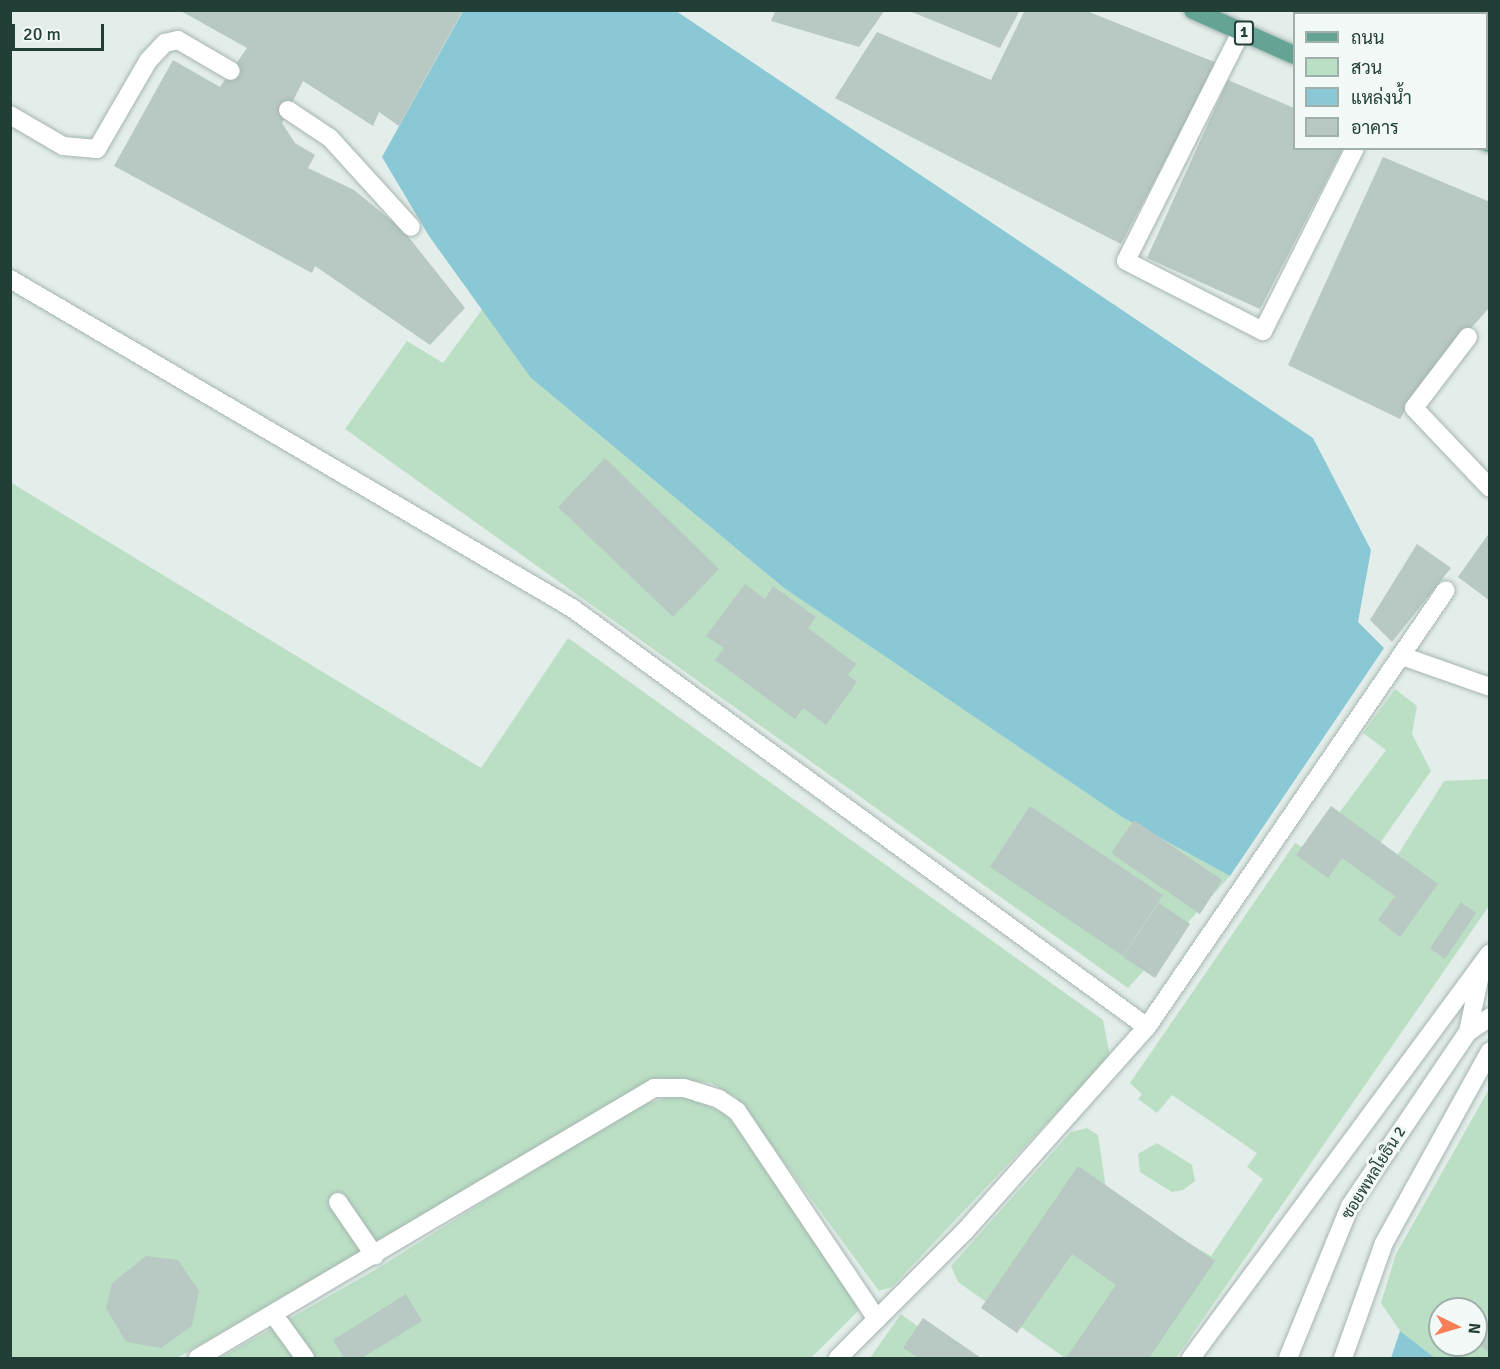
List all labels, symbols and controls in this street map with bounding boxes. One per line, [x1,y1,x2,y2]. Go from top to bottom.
scale bar [15,12,106,50]
legend [1293,12,1488,150]
road number: 1 [1234,21,1254,45]
text: 20 m [23,23,61,45]
text: ถนน [1351,27,1384,49]
text: สวน [1351,57,1382,79]
text: แหล่งน้ำ [1351,87,1412,109]
text: อาคาร [1351,117,1399,139]
street label: ซอยพหลโยธิน 2 [1338,1123,1410,1223]
north arrow [1428,1297,1488,1357]
text: N [1463,1322,1484,1335]

